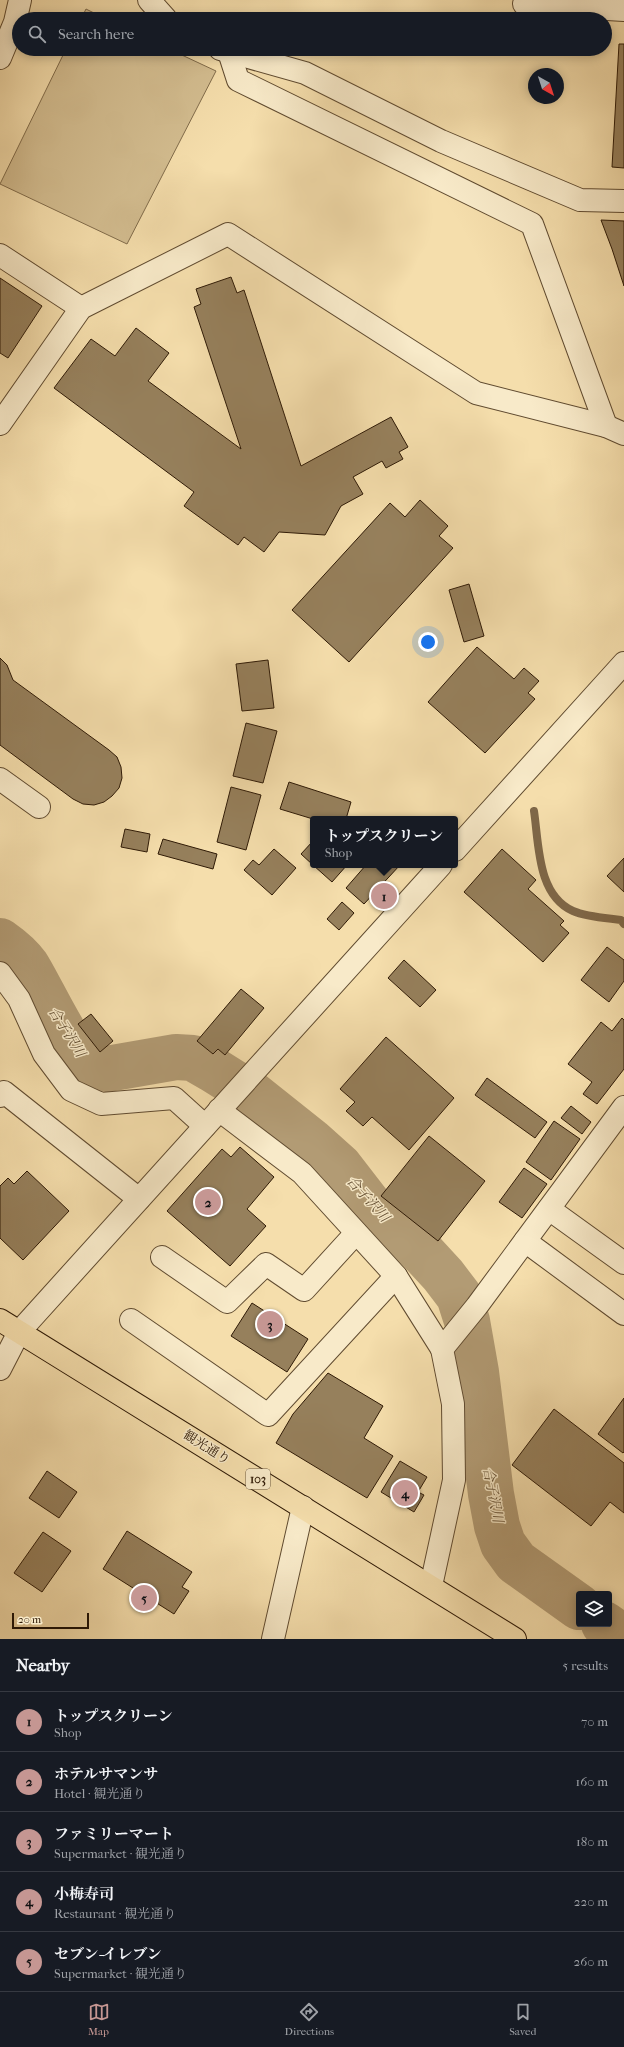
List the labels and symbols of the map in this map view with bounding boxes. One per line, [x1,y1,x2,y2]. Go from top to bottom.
north arrow [528,68,564,104]
your location [418,632,438,652]
pin: 1 [371,881,397,911]
water label: 合子沢川 [45,1004,90,1062]
water label: 合子沢川 [343,1173,394,1227]
pin: 2 [195,1187,221,1217]
pin: 3 [257,1309,283,1339]
street label: 観光通り [181,1427,233,1467]
water label: 合子沢川 [479,1466,507,1526]
road number: 103 [246,1469,270,1489]
pin: 4 [392,1478,418,1508]
pin: 5 [131,1583,157,1613]
scale bar [12,1611,89,1630]

